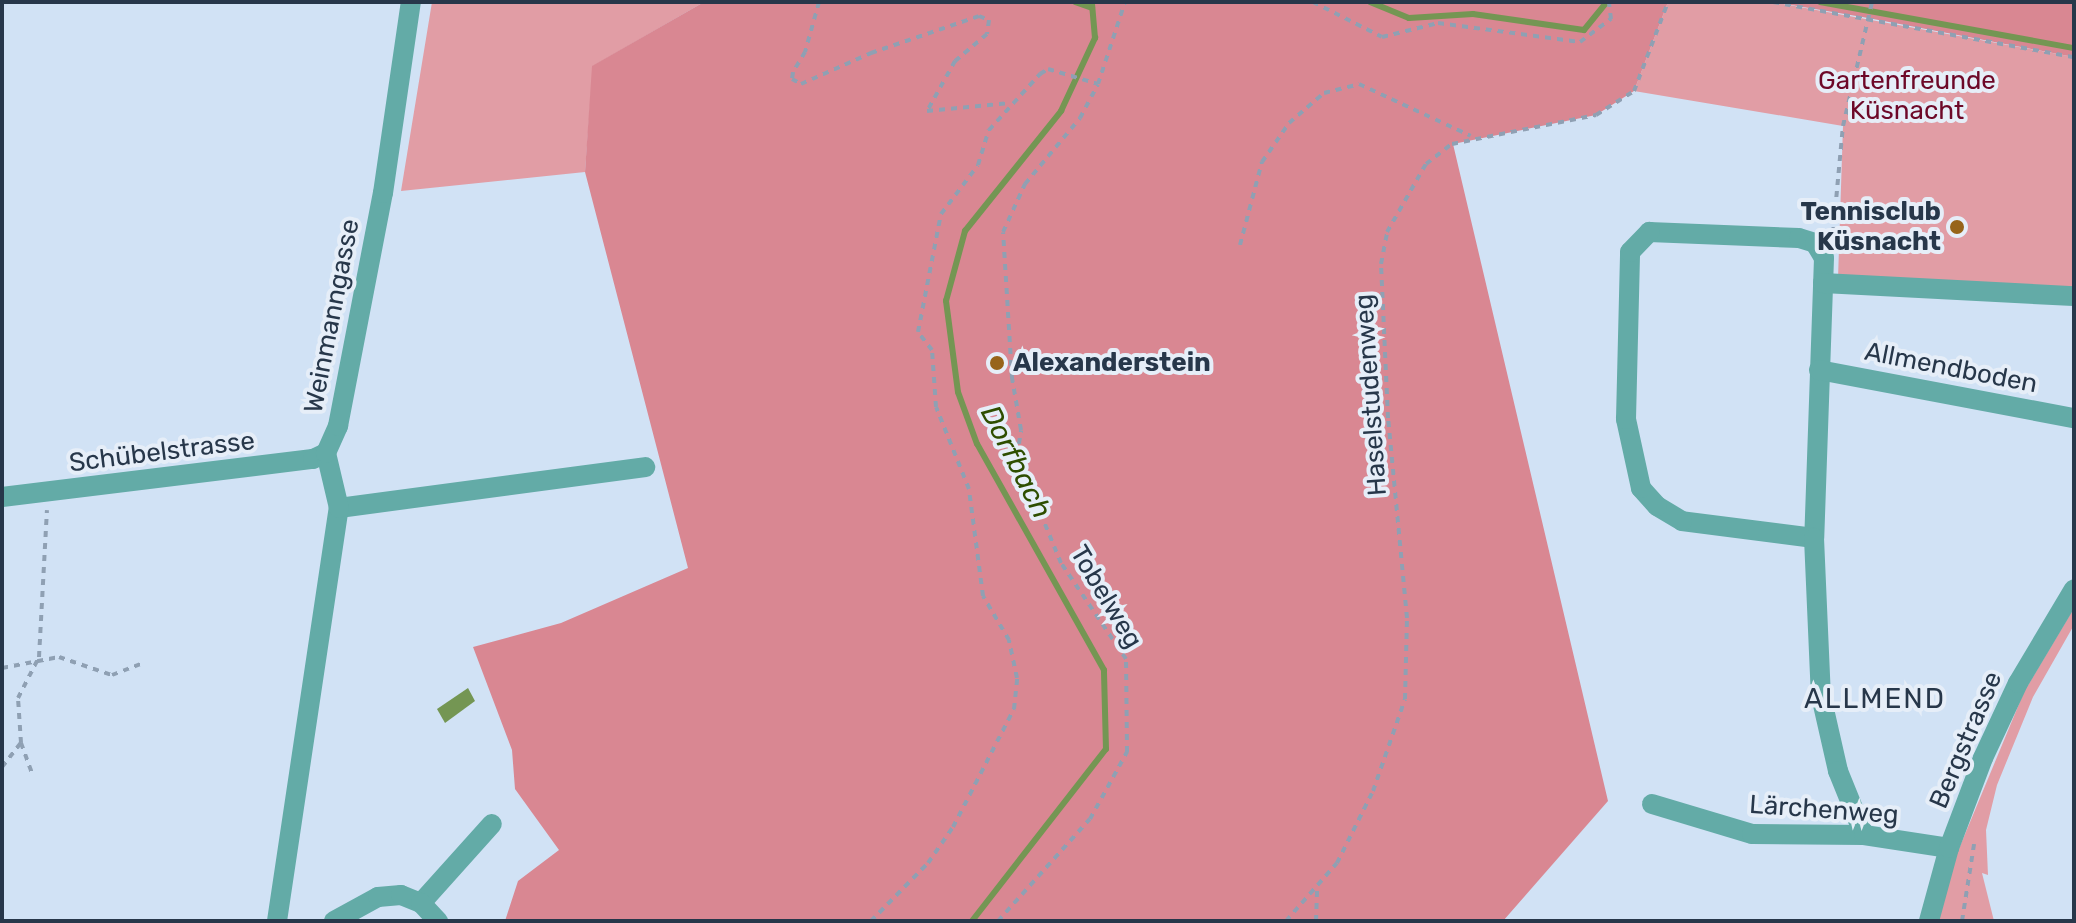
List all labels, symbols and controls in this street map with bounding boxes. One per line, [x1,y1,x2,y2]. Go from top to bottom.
park label: Gartenfreunde Küsnacht [1818,65,1996,126]
place label: Tennisclub Küsnacht [1800,196,1941,258]
street label: Weinmanngasse [298,216,366,416]
marker: Tennisclub Küsnacht [1948,218,1966,236]
street label: Haselstudenweg [1348,293,1394,497]
street label: Allmendboden [1862,336,2040,400]
place label: Alexanderstein [1013,347,1211,379]
marker: Alexanderstein [988,354,1006,372]
water label: Dorfbach [973,400,1059,524]
street label: Schübelstrasse [67,425,257,479]
street label: Tobelweg [1063,540,1149,654]
street label: Bergstrasse [1923,667,2009,813]
district label: ALLMEND [1804,682,1946,716]
street label: Lärchenweg [1748,789,1900,831]

